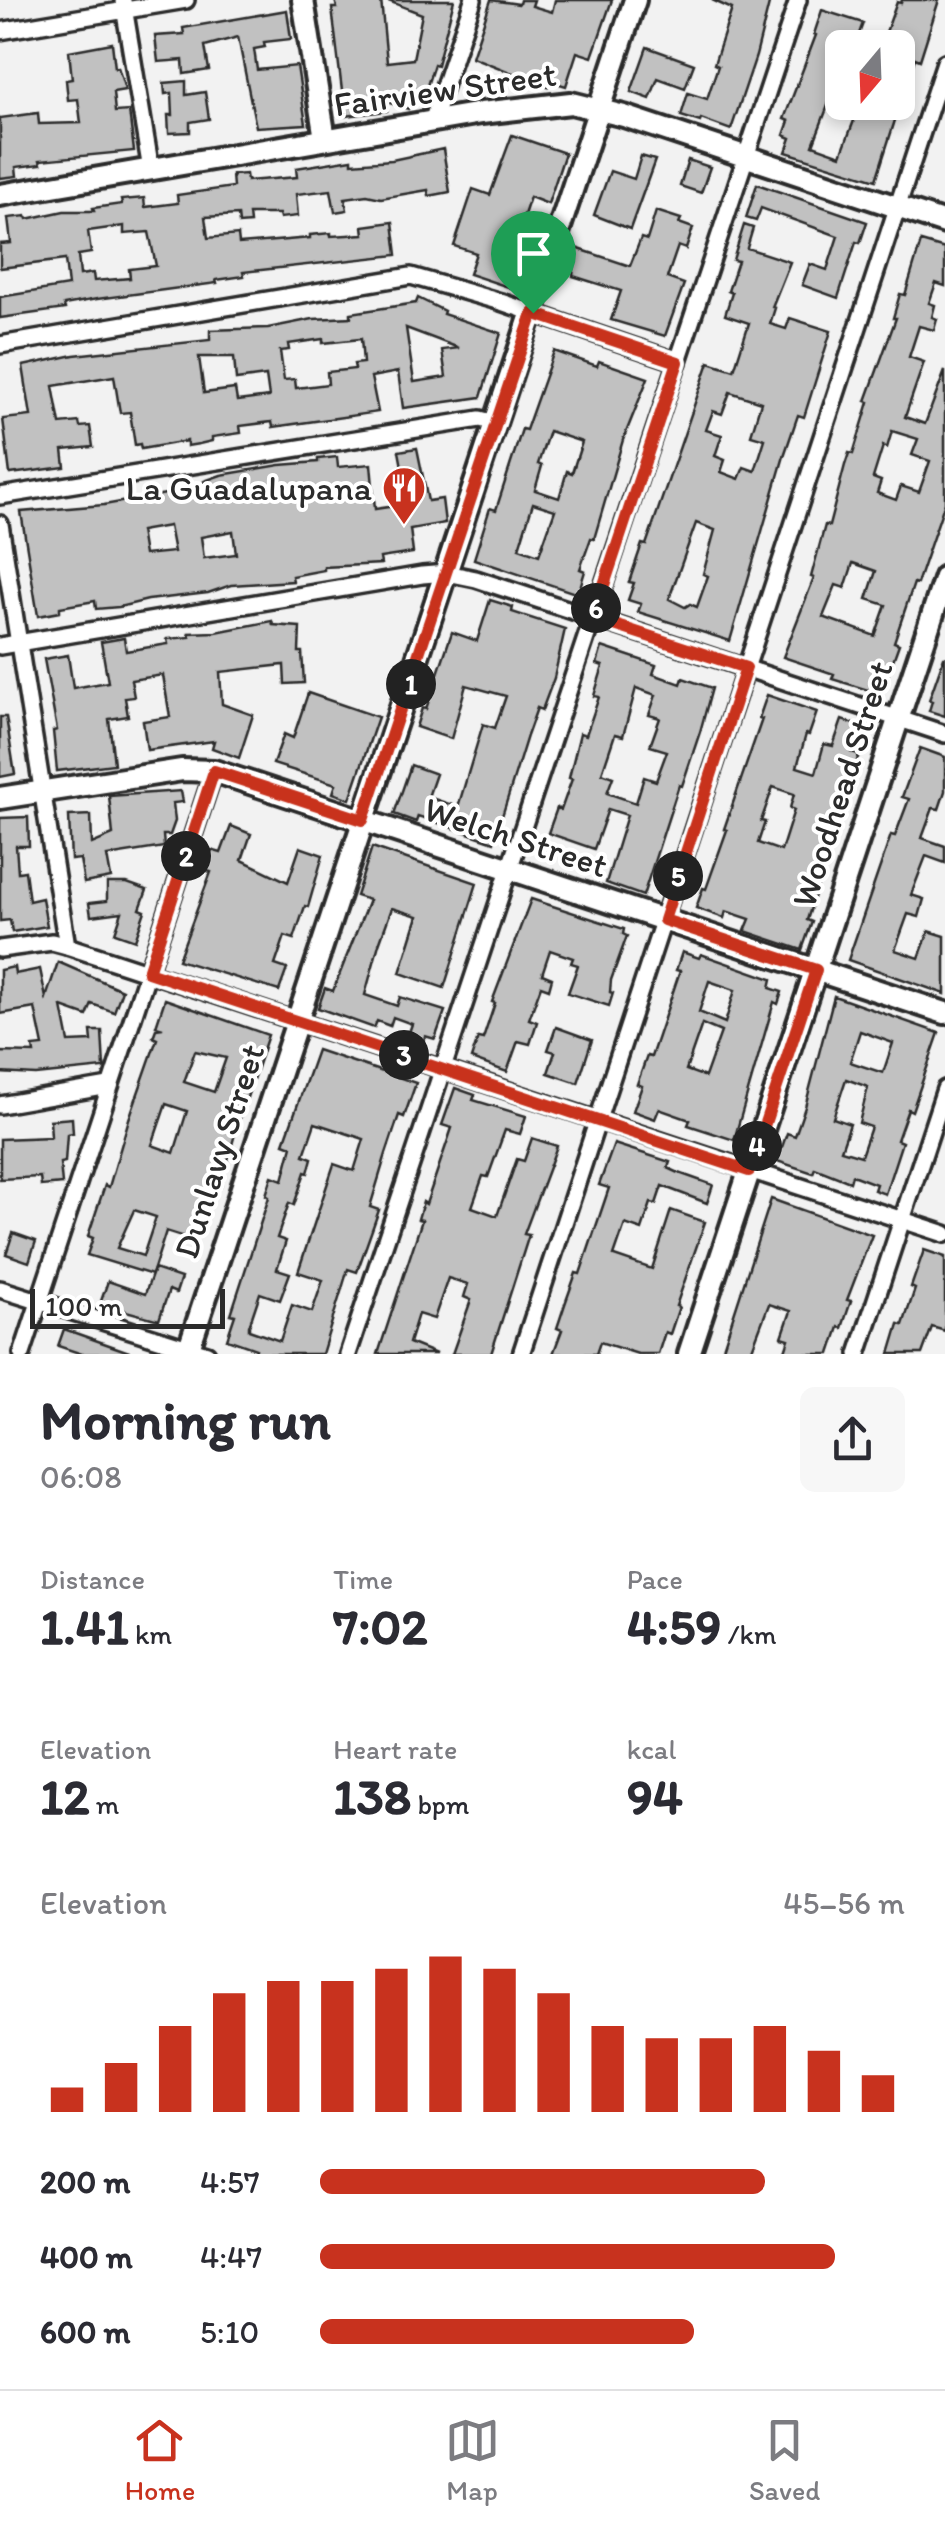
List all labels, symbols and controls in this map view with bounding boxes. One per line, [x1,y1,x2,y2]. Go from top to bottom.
north arrow [825,30,915,120]
map controls [825,30,915,120]
street label: Fairview Street [331,53,559,125]
pin [491,211,576,314]
icon: arrive [506,226,561,281]
restaurant icon: La Guadalupana [381,465,427,526]
place label: La Guadalupana [126,467,372,509]
pin: 6 [571,583,621,633]
text: 6 [589,591,603,625]
street label: Woodhead Street [782,656,902,912]
pin: 1 [386,659,436,709]
text: 1 [405,667,418,701]
street label: Welch Street [419,788,613,886]
pin: 2 [161,831,211,881]
text: 2 [179,839,193,873]
pin: 5 [653,851,703,901]
text: 5 [671,859,685,893]
pin: 3 [379,1030,429,1080]
street label: Dunlavy Street [165,1038,273,1264]
text: 3 [396,1038,412,1072]
pin: 4 [732,1121,782,1171]
text: 4 [749,1129,765,1163]
scale bar [30,1284,225,1328]
text: 100 m [45,1289,122,1323]
text: Morning run [40,1387,331,1453]
button: share [800,1387,905,1492]
text: 06:08 [40,1458,122,1496]
text: Distance [40,1562,145,1596]
text: Time [333,1562,393,1596]
text: Pace [627,1562,683,1596]
text: 1.41 [40,1596,129,1657]
text: 7:02 [333,1596,427,1657]
text: 4:59 [627,1596,721,1657]
text: km [129,1617,172,1651]
text: /km [721,1617,776,1651]
text: Elevation [40,1732,151,1766]
text: Heart rate [333,1732,457,1766]
text: kcal [627,1732,676,1766]
text: 12 [40,1766,90,1827]
text: 138 [333,1766,411,1827]
text: 94 [627,1766,683,1827]
text: m [90,1787,119,1821]
text: bpm [411,1787,469,1821]
text: Elevation [40,1884,167,1922]
text: 45–56 m [783,1884,905,1922]
text: 200 m [40,2163,130,2201]
text: 4:57 [200,2163,260,2201]
text: 400 m [40,2238,133,2276]
text: 4:47 [200,2238,262,2276]
text: 600 m [40,2313,130,2351]
text: 5:10 [200,2313,259,2351]
tab: Home [125,2413,195,2507]
tab: Map [445,2413,500,2507]
tab: Saved [749,2413,820,2507]

